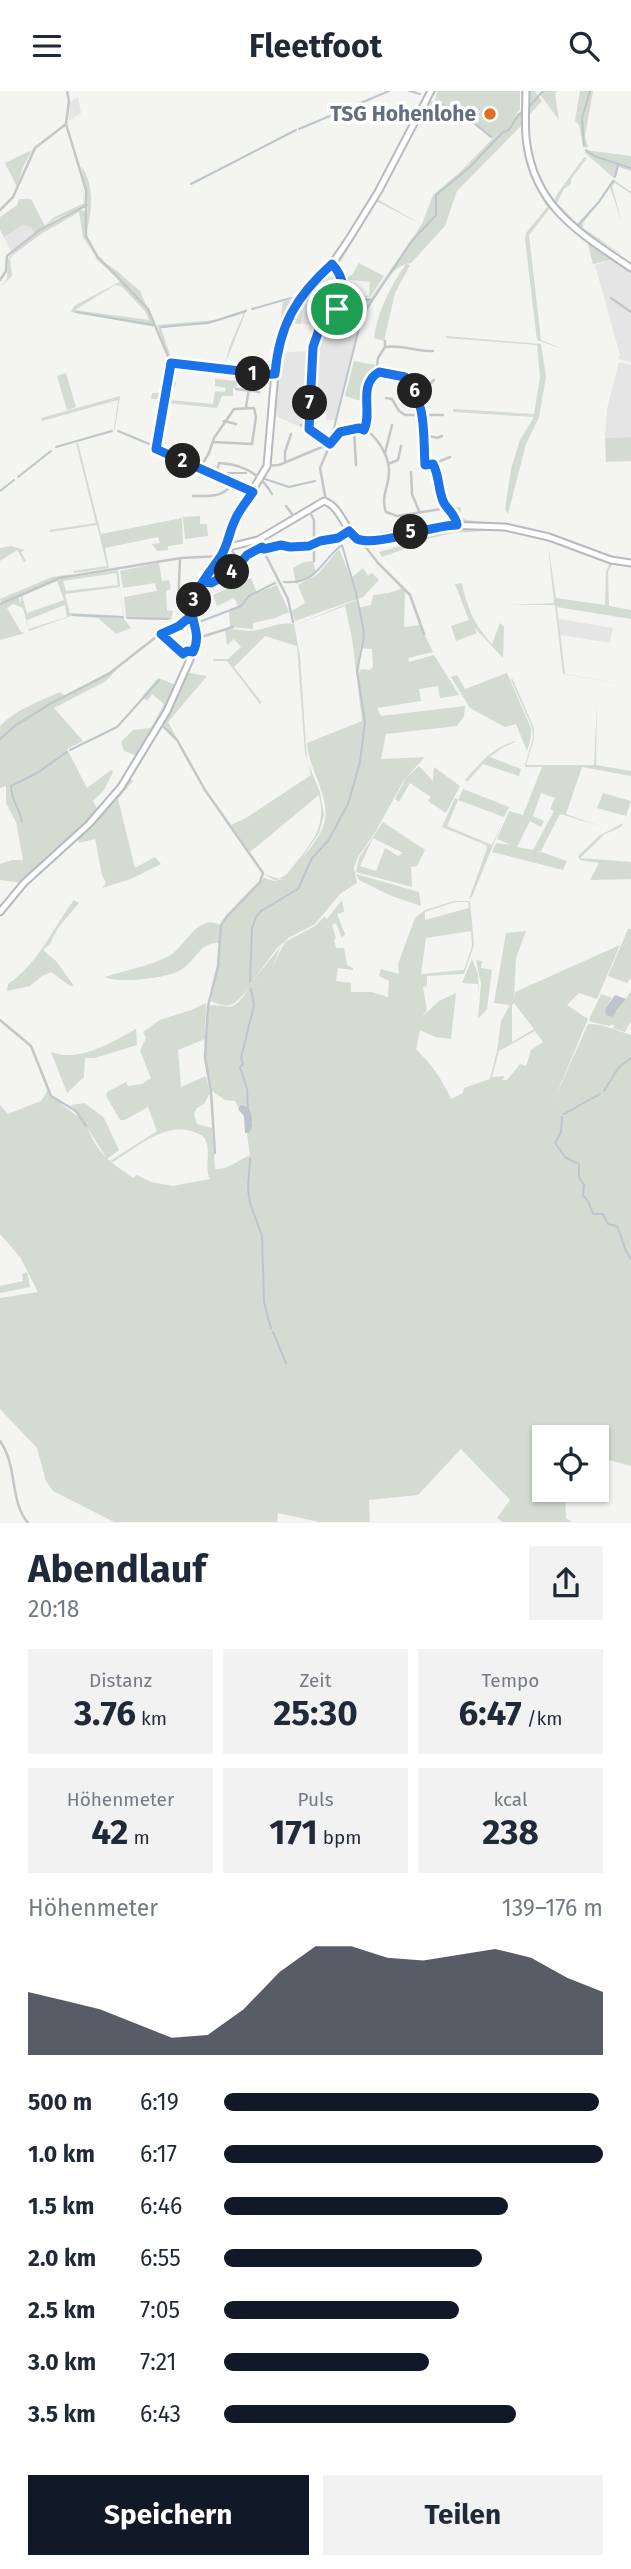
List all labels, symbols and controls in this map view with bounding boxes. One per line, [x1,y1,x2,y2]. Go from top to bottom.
icon: menu [28,27,66,65]
text: Fleetfoot [249,27,382,65]
icon: search [565,27,603,65]
place label: TSG Hohenlohe [330,101,476,127]
marker: TSG Hohenlohe [482,106,498,122]
pin [307,279,367,339]
icon: arrive [318,290,356,328]
pin: 1 [236,357,270,391]
text: 1 [248,362,257,385]
pin: 6 [398,373,432,409]
text: 6 [409,379,420,402]
pin: 7 [292,385,328,421]
text: 7 [305,391,314,414]
pin: 2 [166,443,200,479]
text: 2 [178,449,187,472]
pin: 5 [394,515,428,549]
text: 5 [405,520,416,543]
pin: 4 [215,554,250,589]
text: 4 [226,560,237,583]
pin: 3 [176,582,212,617]
text: 3 [189,588,198,611]
map controls [532,1425,609,1502]
button: locate [532,1425,609,1502]
text: Abendlauf [28,1546,206,1592]
button: share [529,1546,603,1620]
text: 20:18 [28,1595,79,1623]
text: Distanz [89,1669,152,1692]
text: Zeit [299,1669,332,1692]
text: Tempo [482,1669,539,1692]
text: 3.76 [74,1692,136,1734]
text: 25:30 [273,1692,358,1734]
text: 6:47 [458,1692,522,1734]
text: km [136,1707,167,1730]
text: /km [522,1707,563,1730]
text: Höhenmeter [67,1788,174,1811]
text: Puls [297,1788,334,1811]
text: kcal [493,1788,528,1811]
text: 42 [91,1811,128,1853]
text: 171 [269,1811,318,1853]
text: 238 [482,1811,539,1853]
text: m [128,1826,150,1849]
text: bpm [318,1826,362,1849]
text: Höhenmeter [28,1894,158,1922]
text: 139–176 m [502,1894,603,1922]
text: 500 m [28,2088,92,2116]
text: 6:19 [140,2088,179,2116]
text: 1.0 km [28,2140,95,2168]
text: 6:17 [140,2140,177,2168]
text: 1.5 km [28,2192,94,2220]
text: 6:46 [140,2192,182,2220]
text: 2.0 km [28,2244,96,2272]
text: 6:55 [140,2244,181,2272]
text: 2.5 km [28,2296,96,2324]
text: 7:05 [140,2296,180,2324]
text: 3.0 km [28,2348,96,2376]
text: 7:21 [140,2348,177,2376]
text: 3.5 km [28,2400,96,2428]
text: 6:43 [140,2400,181,2428]
button: Speichern [28,2475,309,2555]
button: Teilen [323,2475,603,2555]

